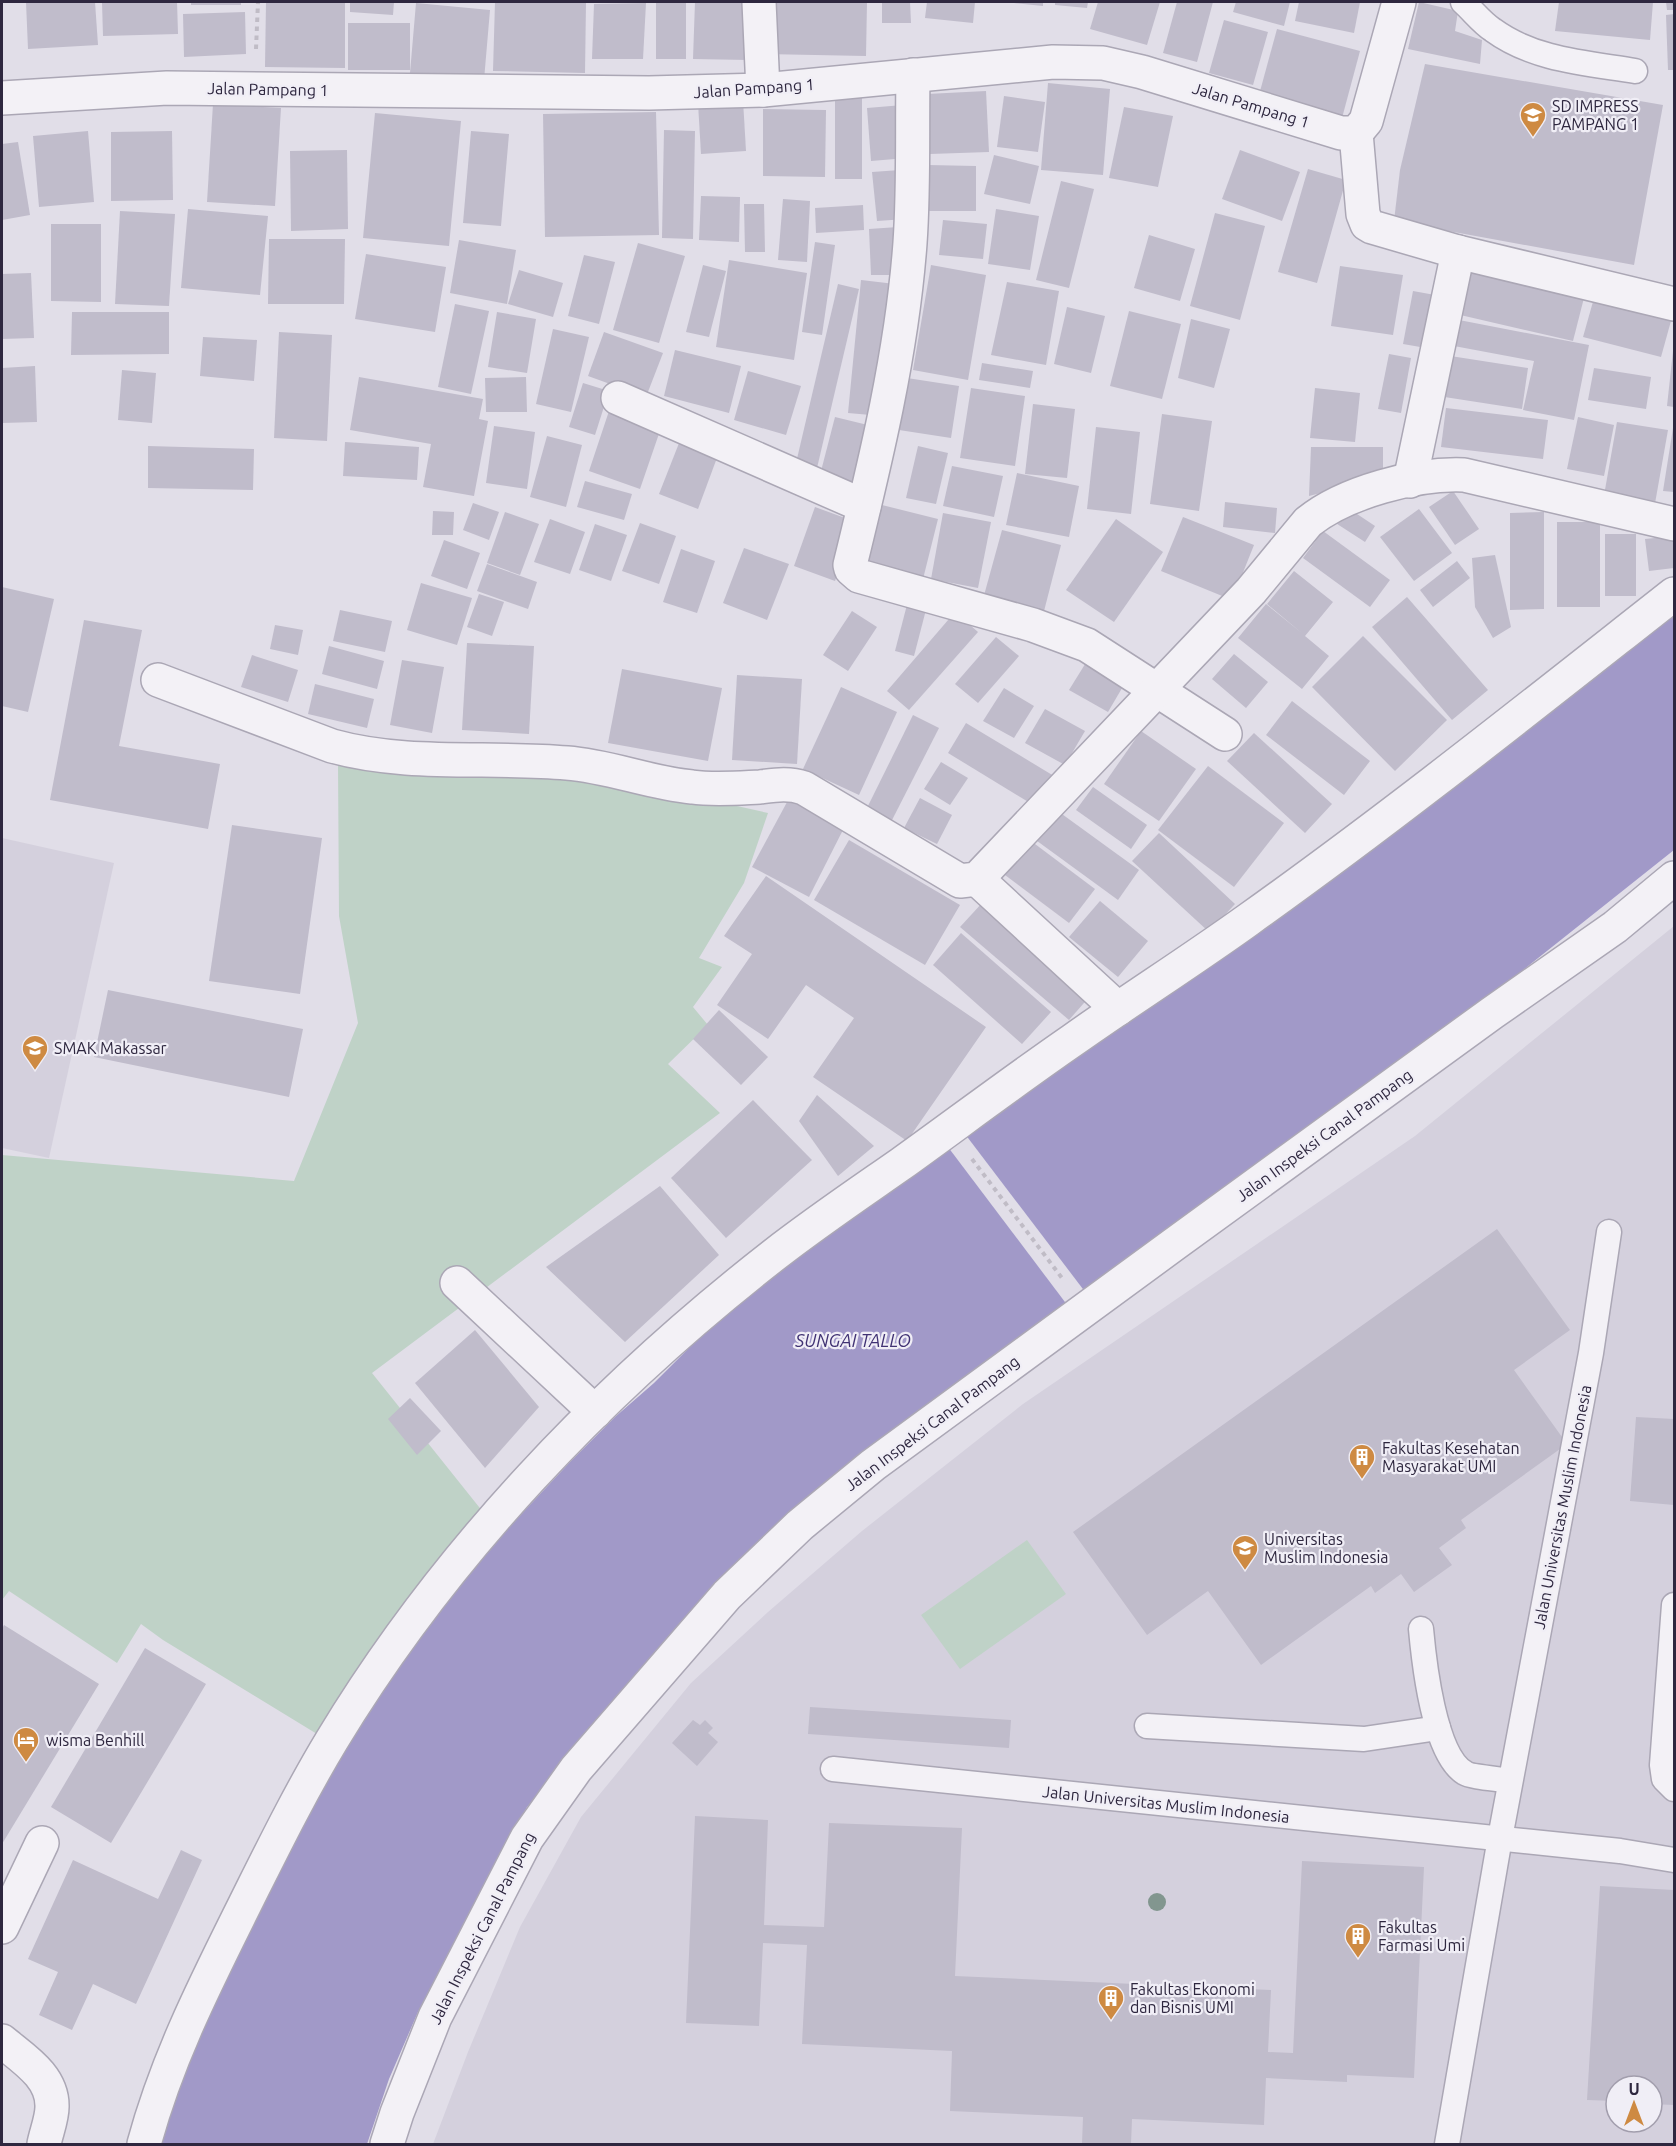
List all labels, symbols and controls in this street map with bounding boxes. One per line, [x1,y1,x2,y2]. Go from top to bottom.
street label: Jalan Pampang 1 [693,75,815,101]
street label: Jalan Pampang 1 [207,79,329,99]
street label: Jalan Pampang 1 [1190,79,1312,131]
place label: SD IMPRESS PAMPANG 1 [1552,97,1639,133]
school or university icon: SD IMPRESS PAMPANG 1 [1518,100,1548,138]
school or university icon: SMAK Makassar [20,1033,50,1071]
place label: SMAK Makassar [54,1039,167,1057]
street label: Jalan Inspeksi Canal Pampang [1233,1065,1415,1205]
water label: SUNGAI TALLO [794,1330,911,1350]
street label: Jalan Inspeksi Canal Pampang [842,1352,1022,1494]
street label: Jalan Universitas Muslim Indonesia [1529,1383,1595,1631]
place label: Fakultas Kesehatan Masyarakat UMI [1382,1439,1520,1475]
building icon: Fakultas Kesehatan Masyarakat UMI [1347,1442,1377,1480]
place label: Universitas Muslim Indonesia [1264,1530,1389,1566]
school or university icon: Universitas Muslim Indonesia [1230,1533,1260,1571]
hotel icon: wisma Benhill [11,1725,41,1763]
place label: wisma Benhill [46,1731,144,1749]
street label: Jalan Universitas Muslim Indonesia [1042,1782,1290,1826]
street label: Jalan Inspeksi Canal Pampang [426,1829,538,2027]
place label: Fakultas Farmasi Umi [1378,1918,1465,1954]
building icon: Fakultas Farmasi Umi [1343,1921,1373,1959]
place label: Fakultas Ekonomi dan Bisnis UMI [1130,1980,1255,2016]
building icon: Fakultas Ekonomi dan Bisnis UMI [1096,1983,1126,2021]
north arrow [1604,2074,1664,2134]
text: U [1628,2080,1640,2098]

